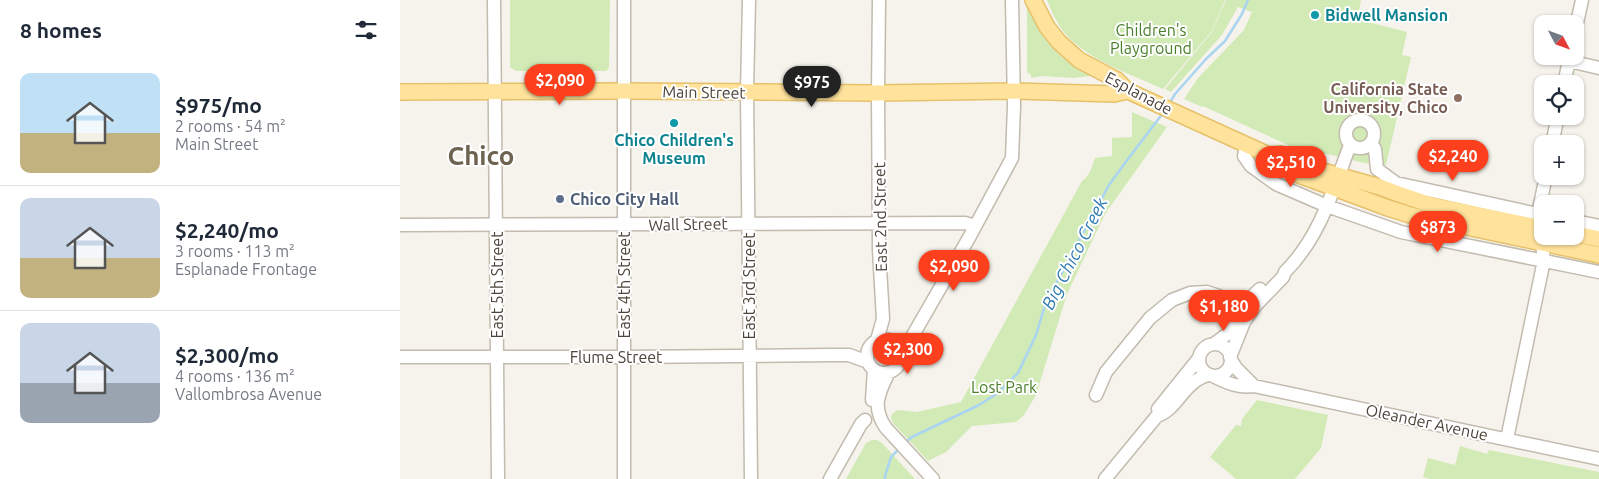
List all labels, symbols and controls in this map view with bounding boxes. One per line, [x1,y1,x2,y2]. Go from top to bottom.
place label: Bidwell Mansion [1325,6,1448,24]
marker: Bidwell Mansion [1309,9,1321,21]
north arrow [1534,15,1584,65]
map controls [1534,15,1584,245]
icon: filters [352,16,380,44]
text: 8 homes [20,18,102,42]
park label: Children's Playground [1110,21,1192,57]
pin: $2,090 [519,64,601,106]
pin: $975 [782,66,842,108]
street label: Esplanade [1102,68,1176,118]
text: $2,090 [535,71,585,89]
text: $975 [794,73,830,91]
button: locate [1534,75,1584,125]
place label: California State University, Chico [1323,80,1448,116]
street label: Main Street [662,82,747,102]
marker: California State University, Chico [1452,92,1464,104]
icon: home [60,93,120,153]
text: $975/mo [175,93,262,117]
text: 2 rooms · 54 m² [175,117,286,135]
marker: Chico Children's Museum [668,117,680,129]
place label: Chico Children's Museum [614,131,734,167]
text: Main Street [175,135,259,153]
button: + [1534,135,1584,185]
pin: $2,240 [1412,140,1494,182]
district label: Chico [448,141,514,170]
pin: $2,510 [1250,146,1332,188]
text: $2,240 [1428,147,1478,165]
text: $2,510 [1266,153,1316,171]
street label: East 2nd Street [870,161,890,272]
place label: Chico City Hall [570,190,679,208]
marker: Chico City Hall [554,193,566,205]
water label: Big Chico Creek [1037,193,1111,312]
button: − [1534,195,1584,245]
pin: $873 [1408,210,1468,253]
street label: Wall Street [648,214,729,234]
icon: home [60,218,120,278]
text: $2,240/mo [175,218,279,242]
text: $873 [1420,218,1456,236]
street label: East 5th Street [488,231,506,338]
street label: East 4th Street [615,231,633,338]
street label: East 3rd Street [740,232,758,339]
text: 3 rooms · 113 m² [175,242,295,260]
pin: $2,090 [913,250,995,292]
text: $2,090 [929,257,979,275]
text: Esplanade Frontage [175,260,317,278]
pin: $1,180 [1183,290,1265,332]
text: $1,180 [1199,297,1249,315]
pin: $2,300 [867,332,949,375]
text: $2,300 [883,340,933,358]
icon: home [60,343,120,403]
text: $2,300/mo [175,343,279,367]
street label: Flume Street [570,348,663,366]
text: 4 rooms · 136 m² [175,367,295,385]
park label: Lost Park [971,378,1037,396]
text: Vallombrosa Avenue [175,385,322,403]
street label: Oleander Avenue [1364,400,1490,444]

